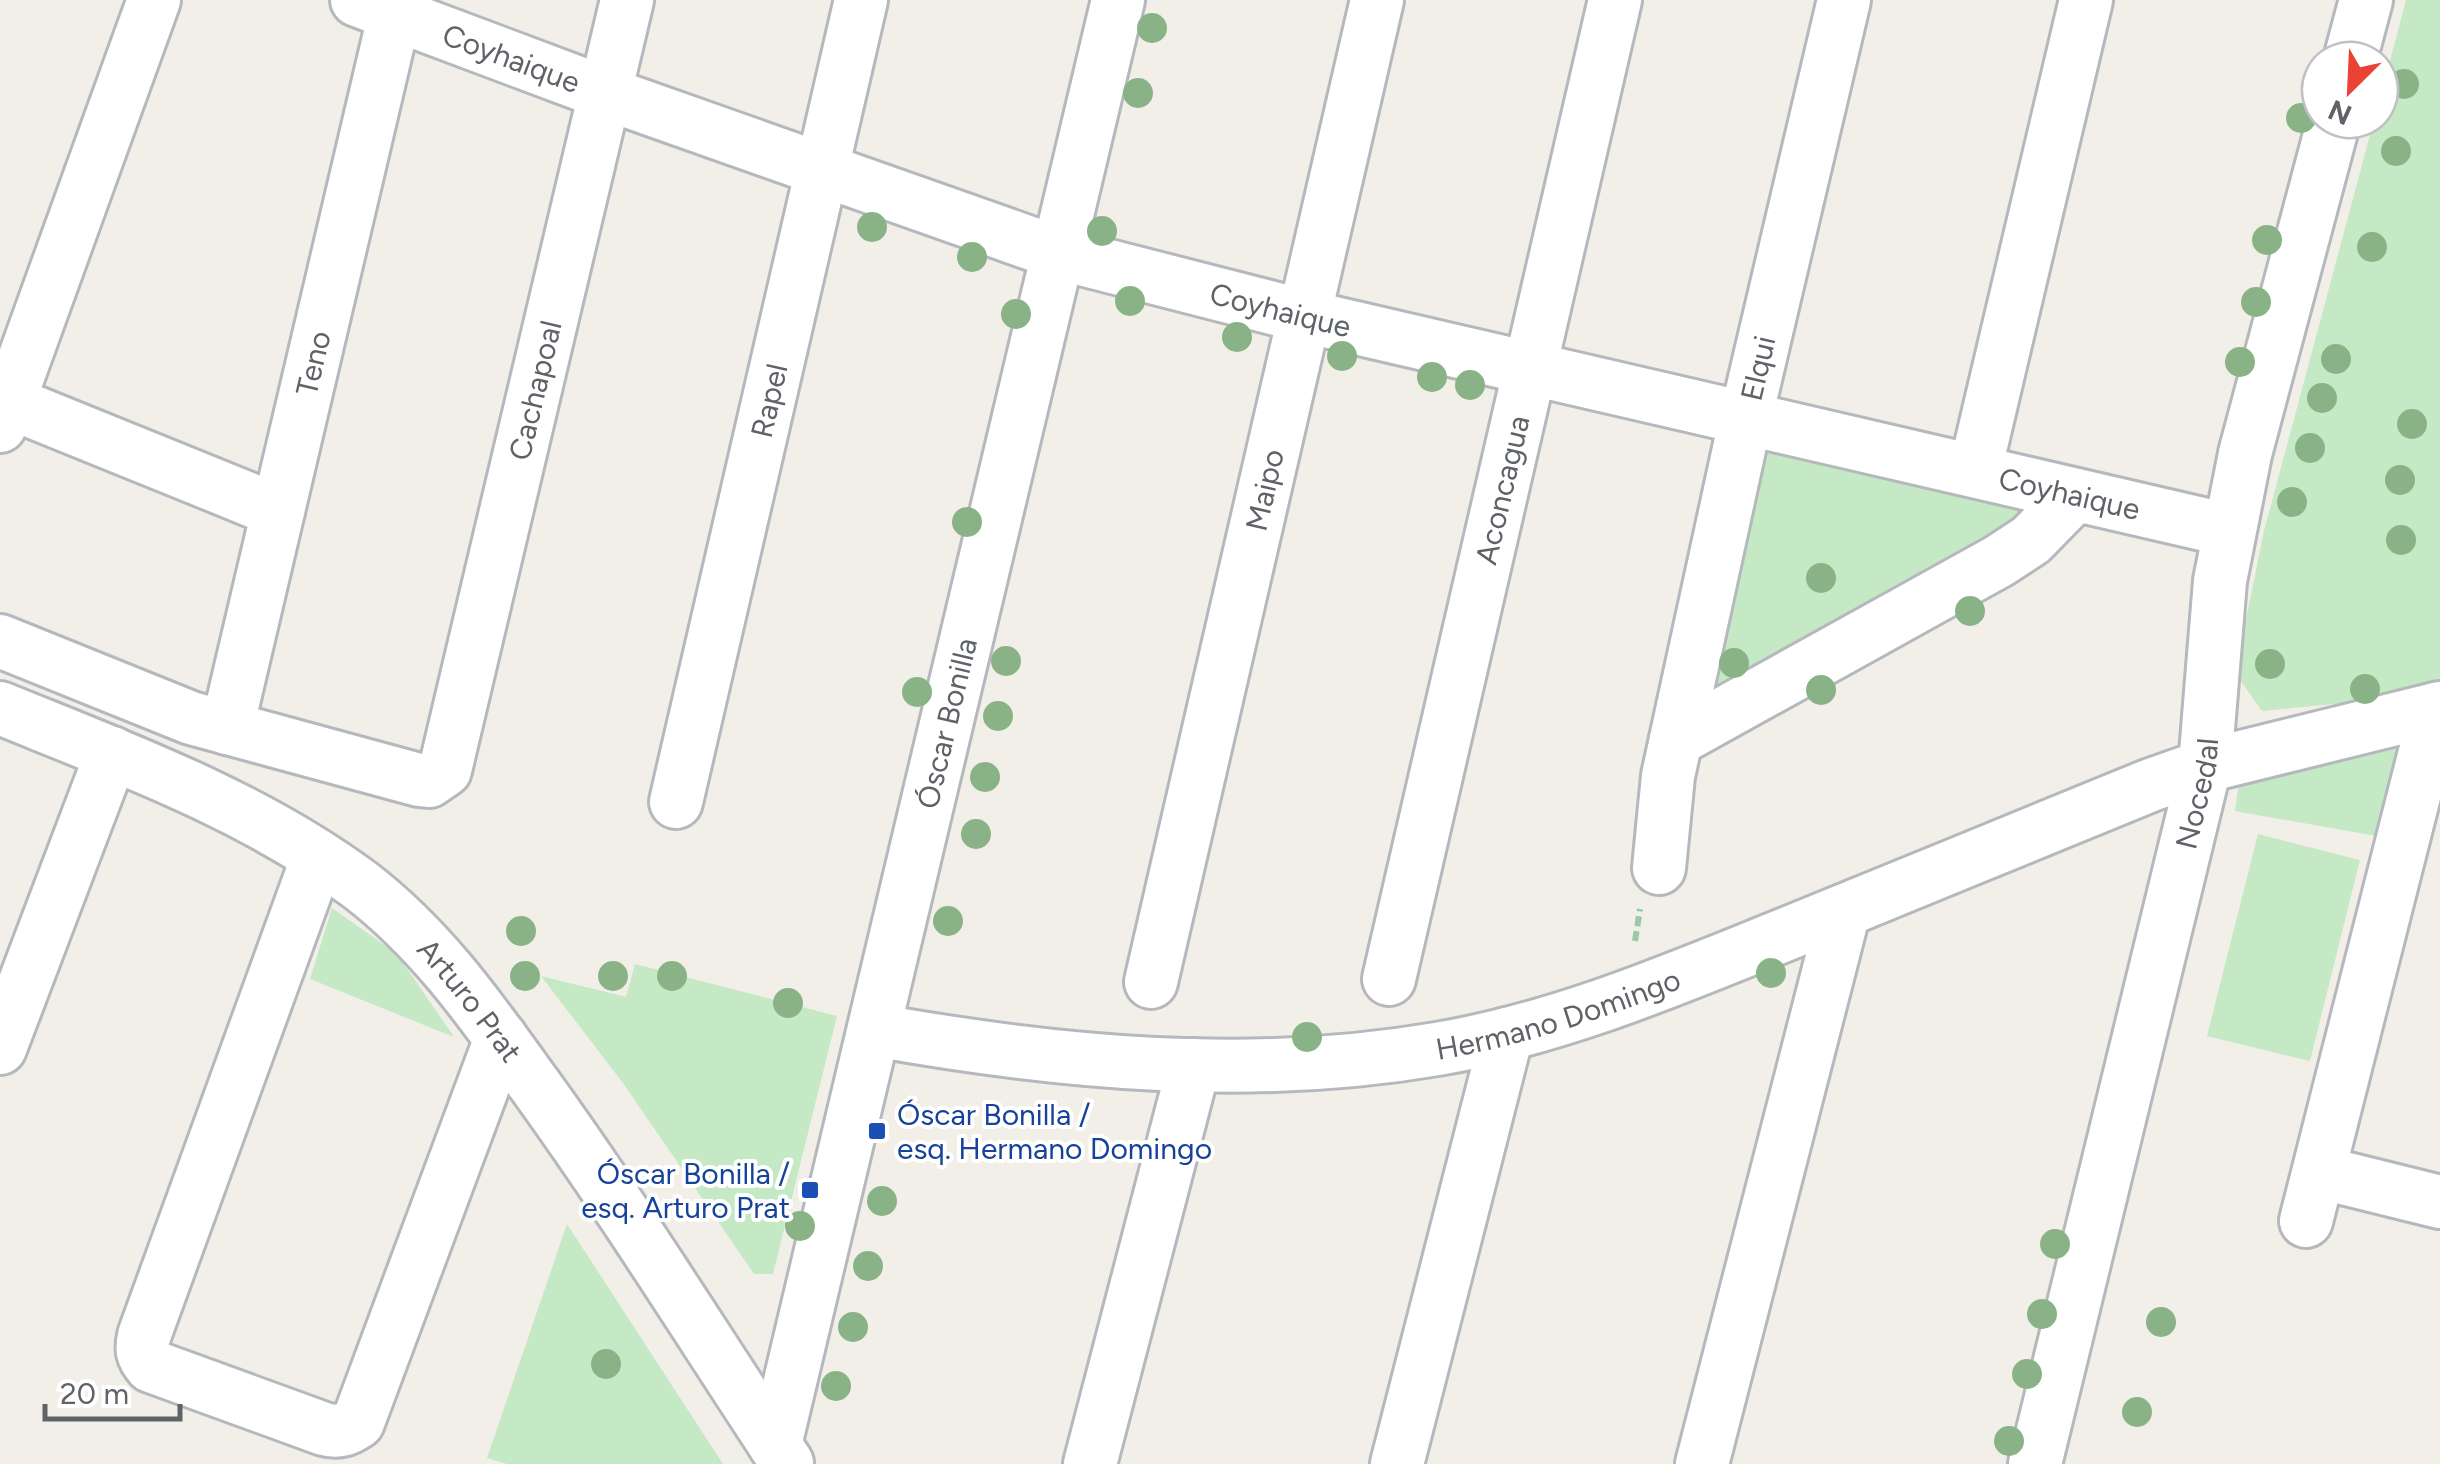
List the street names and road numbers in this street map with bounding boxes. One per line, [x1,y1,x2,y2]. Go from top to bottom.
street label: Coyhaique [438,15,585,101]
street label: Coyhaique [1206,274,1355,345]
street label: Cachapoal [500,317,569,464]
street label: Teno [287,327,338,399]
street label: Elqui [1732,332,1783,404]
street label: Rapel [742,360,795,441]
street label: Aconcagua [1467,412,1537,568]
street label: Maipo [1237,445,1292,534]
street label: Coyhaique [1995,459,2144,528]
street label: Óscar Bonilla [908,634,985,812]
street label: Nocedal [2167,737,2226,853]
street label: Arturo Prat [410,930,530,1069]
street label: Hermano Domingo [1433,960,1686,1067]

